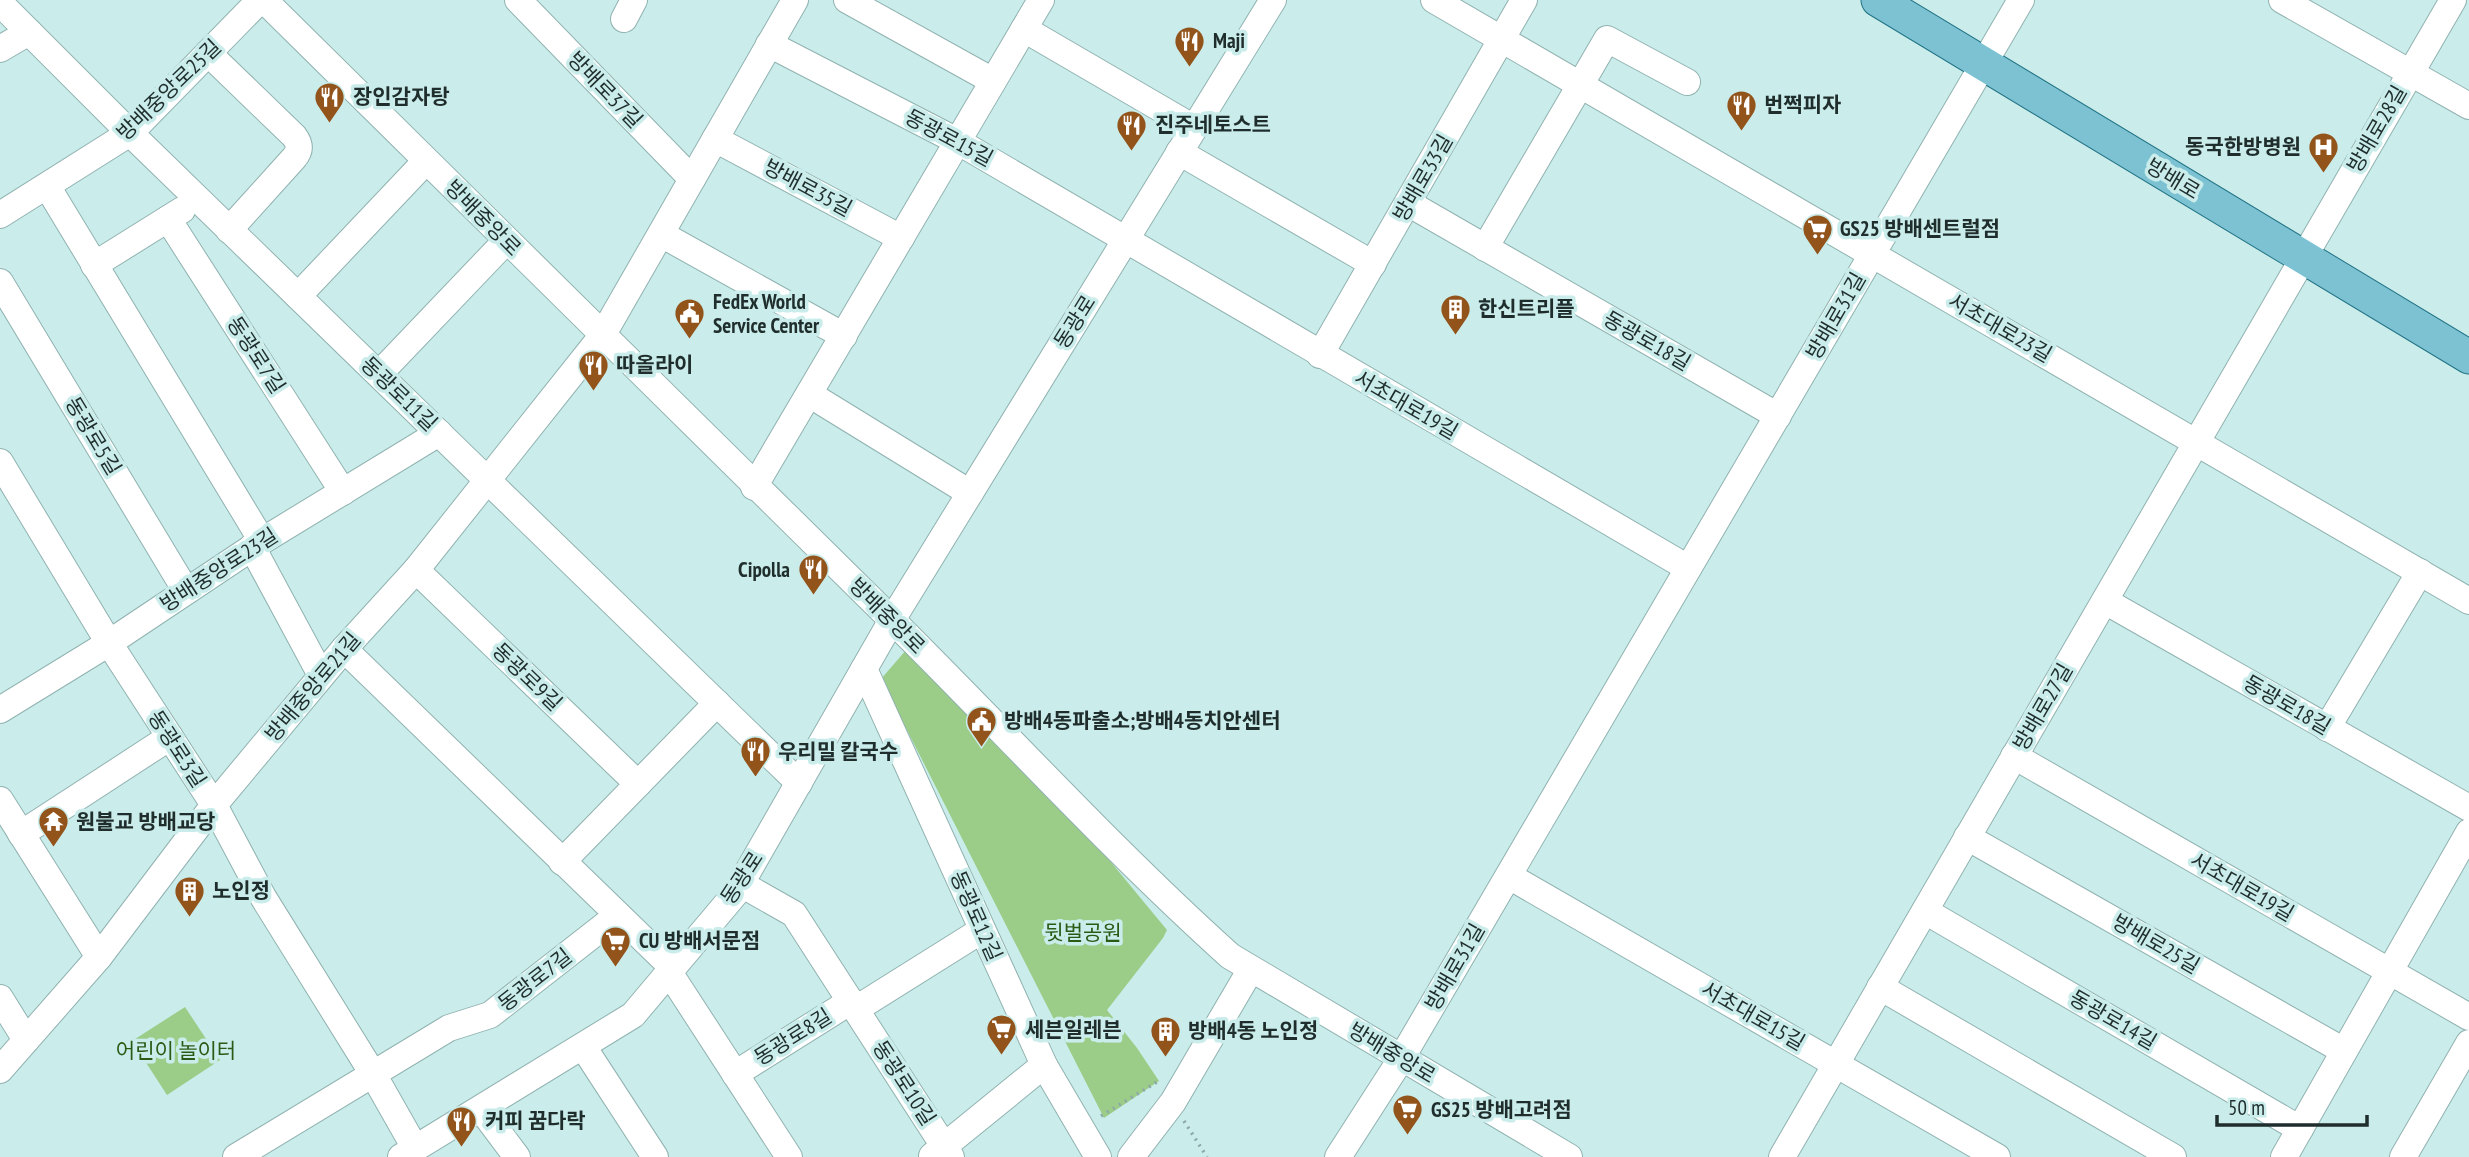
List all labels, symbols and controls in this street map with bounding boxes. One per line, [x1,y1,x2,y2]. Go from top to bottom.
restaurant icon: Maji [1173,24,1207,68]
place label: Maji [1213,27,1245,54]
street label: 방배중앙로25길 [111,33,227,146]
street label: 방배로37길 [562,46,648,134]
restaurant icon: 장인감자탕 [313,80,347,124]
street label: 방배로28길 [2341,80,2412,177]
place label: 장인감자탕 [353,83,450,110]
restaurant icon: 번쩍피자 [1724,88,1758,132]
place label: 번쩍피자 [1764,91,1841,118]
street label: 동광로15길 [900,103,998,172]
restaurant icon: 진주네토스트 [1115,108,1149,152]
place label: 진주네토스트 [1155,111,1271,138]
street label: 방배로33길 [1387,129,1458,226]
hospital icon: 동국한방병원 [2307,130,2341,174]
place label: 동국한방병원 [2185,133,2301,160]
street label: 방배로 [2141,152,2205,205]
street label: 방배로35길 [759,153,857,222]
street label: 방배중앙로 [440,174,527,261]
supermarket icon: GS25 방배센트럴점 [1800,212,1834,256]
place label: GS25 방배센트럴점 [1840,215,2000,242]
street label: 방배로31길 [1800,267,1871,364]
street label: 서초대로23길 [1943,287,2057,368]
place label: FedEx World Service Center [713,288,820,339]
street label: 동광로 [1048,290,1101,353]
building icon: 한신트리플 [1438,292,1472,336]
place label: 한신트리플 [1478,295,1575,322]
public building icon: FedEx World Service Center [673,297,707,341]
street label: 동광로18길 [1599,305,1696,376]
street label: 동광로7길 [221,311,291,398]
restaurant icon: 따올라이 [576,348,610,392]
street label: 동광로11길 [355,351,443,437]
place label: 따올라이 [616,351,693,378]
street label: 서초대로19길 [1349,364,1463,445]
street label: 동광로5길 [60,392,127,480]
street label: 방배중앙로23길 [155,522,283,618]
restaurant icon: Cipolla [796,553,830,597]
place label: Cipolla [738,556,790,583]
street label: 방배중앙로 [844,572,931,659]
street label: 방배중앙로21길 [259,626,366,747]
street label: 동광로9길 [487,637,568,716]
street label: 방배로27길 [2007,658,2078,755]
street label: 동광로18길 [2239,669,2336,740]
public building icon: 방배4동파출소;방배4동치안센터 [964,704,998,748]
street label: 동광로3길 [142,705,212,792]
place label: 방배4동파출소;방배4동치안센터 [1004,707,1281,734]
restaurant icon: 우리밀 칼국수 [738,735,772,779]
place label: 우리밀 칼국수 [778,738,898,765]
temple icon: 원불교 방배교당 [36,805,70,849]
place label: 원불교 방배교당 [76,808,216,835]
street label: 동광로 [714,846,769,909]
street label: 서초대로19길 [2185,846,2299,927]
street label: 동광로12길 [945,866,1008,965]
building icon: 노인정 [172,874,206,918]
place label: 노인정 [212,877,270,904]
street label: 방배로25길 [2108,908,2205,979]
street label: 방배로31길 [1419,918,1490,1015]
park label: 뒷벌공원 [1044,919,1122,946]
supermarket icon: CU 방배서문점 [599,924,633,968]
place label: CU 방배서문점 [639,927,760,954]
street label: 동광로7길 [492,942,577,1017]
street label: 서초대로15길 [1696,975,1810,1056]
street label: 동광로14길 [2065,984,2162,1055]
street label: 동광로8길 [749,1002,837,1071]
supermarket icon: 세븐일레븐 [985,1013,1019,1057]
building icon: 방배4동 노인정 [1148,1014,1182,1058]
place label: 세븐일레븐 [1025,1016,1122,1043]
street label: 방배중앙로 [1344,1016,1441,1089]
place label: 방배4동 노인정 [1188,1017,1318,1044]
street label: 동광로10길 [867,1035,942,1130]
park label: 어린이 놀이터 [116,1037,236,1064]
scale bar [2217,1084,2368,1128]
supermarket icon: GS25 방배고려점 [1391,1093,1425,1137]
text: 50 m [2228,1094,2265,1121]
place label: GS25 방배고려점 [1431,1096,1572,1123]
restaurant icon: 커피 꿈다락 [445,1104,479,1148]
place label: 커피 꿈다락 [485,1107,586,1134]

